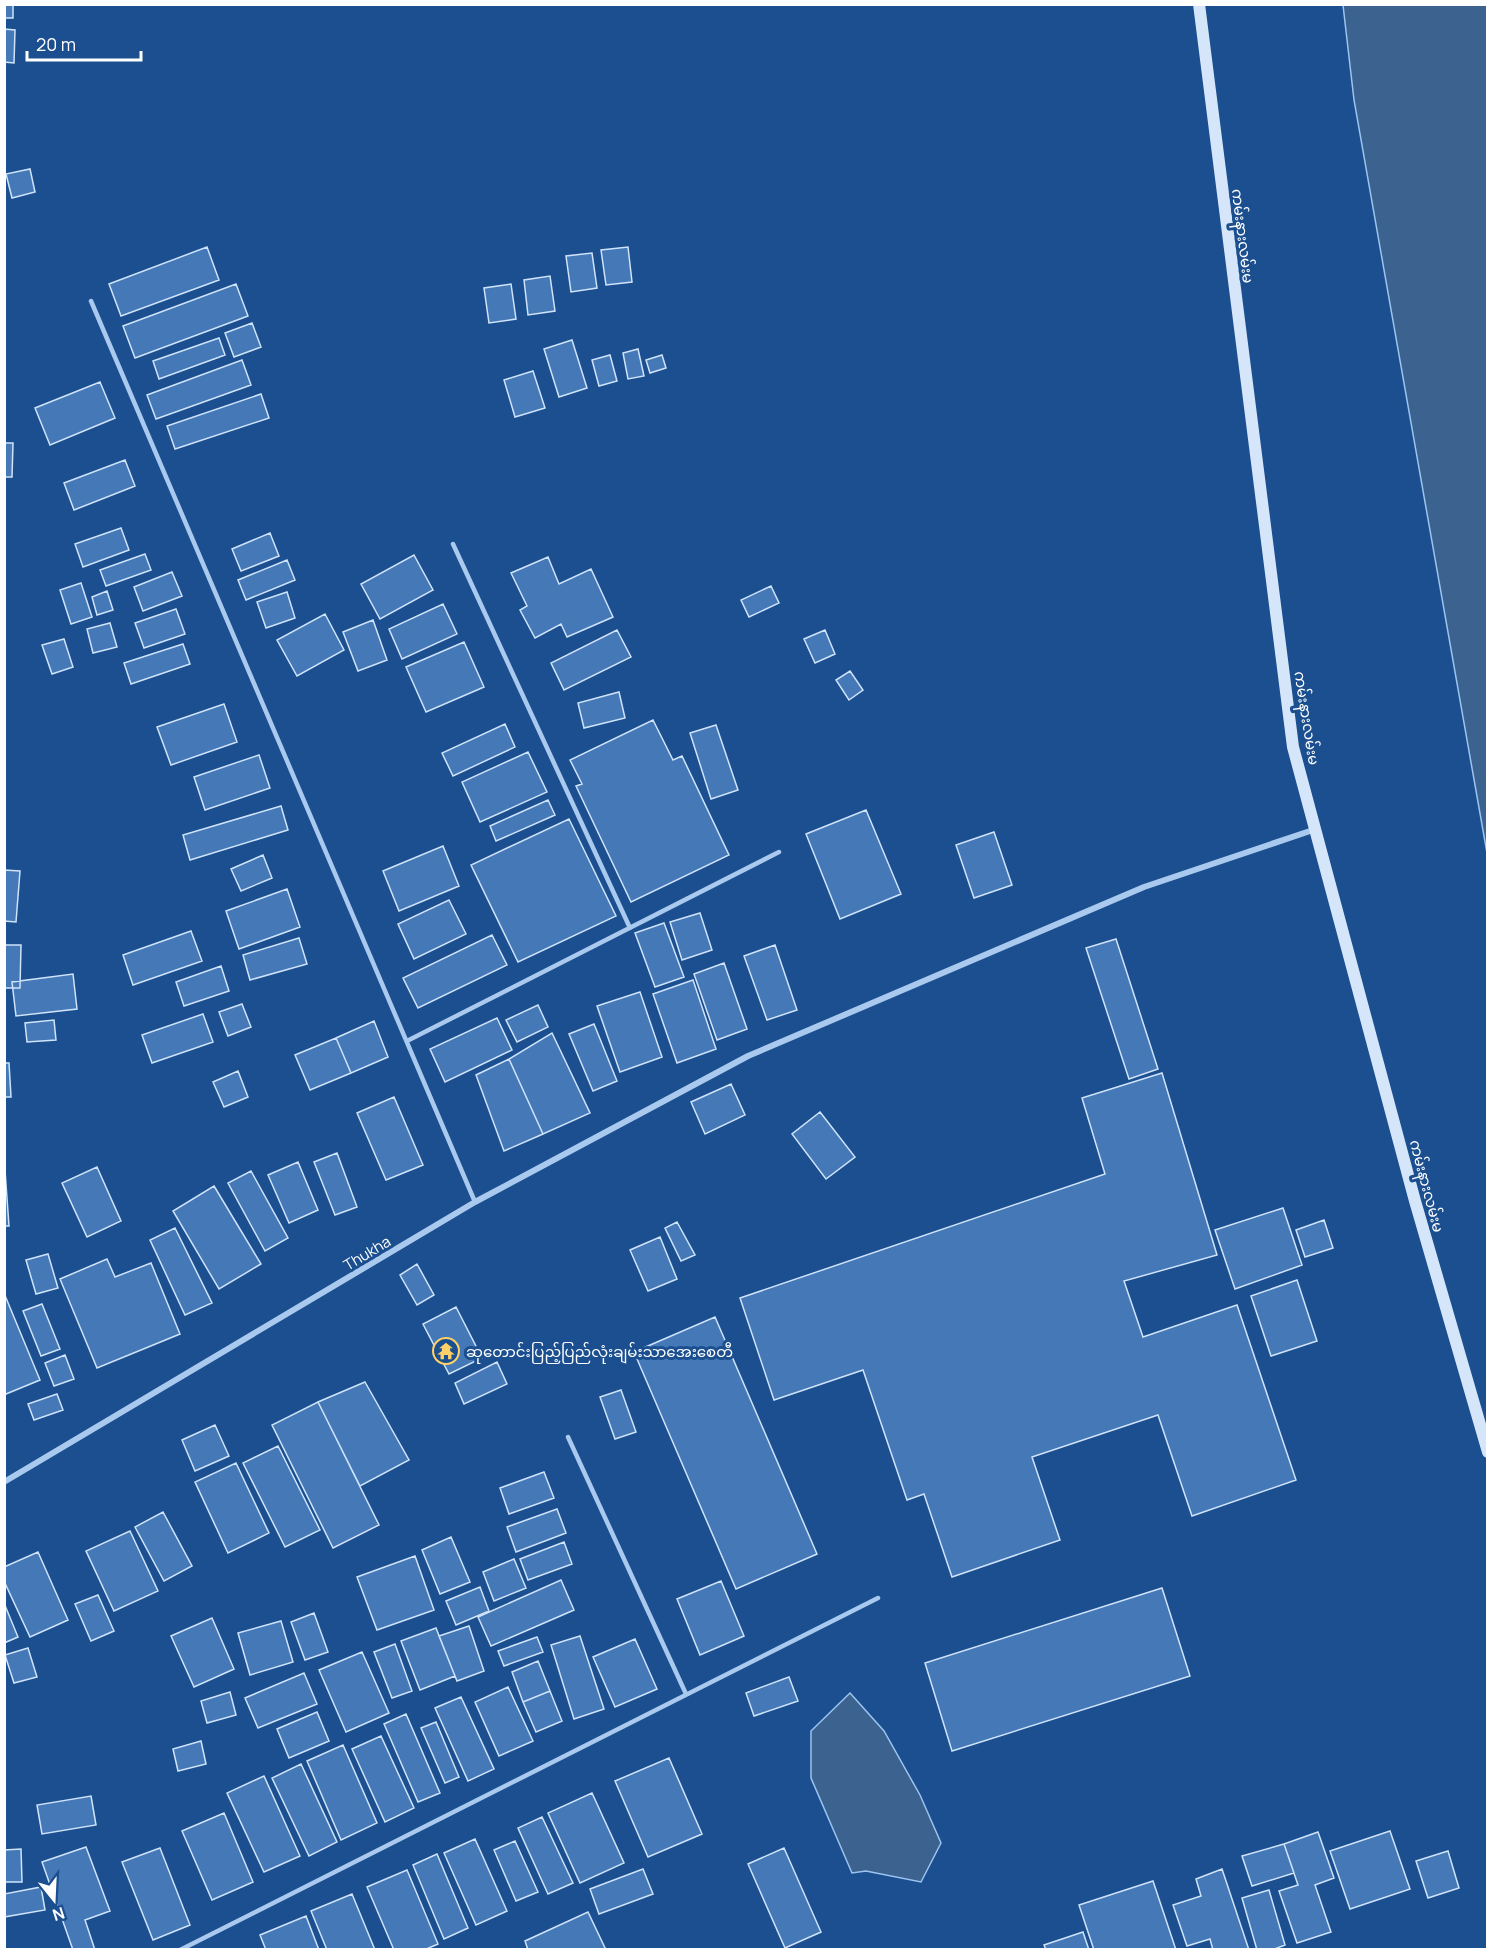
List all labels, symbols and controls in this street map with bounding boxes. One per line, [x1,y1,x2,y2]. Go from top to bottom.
scale bar [27,24,141,62]
text: 20 m [36,32,76,56]
street label: ကမ်းနားလမ်းမ [1225,188,1259,285]
street label: ကမ်းနားလမ်းမ [1287,669,1325,767]
street label: ကမ်းနားလမ်းမ [1403,1137,1449,1235]
street label: Thukha [340,1231,394,1275]
temple icon: ဆုတောင်းပြည့်ပြည်လုံးချမ်းသာအေးစေတီ [431,1336,461,1366]
place label: ဆုတောင်းပြည့်ပြည်လုံးချမ်းသာအေးစေတီ [466,1341,733,1364]
north arrow [24,1870,84,1930]
text: N [50,1902,68,1927]

